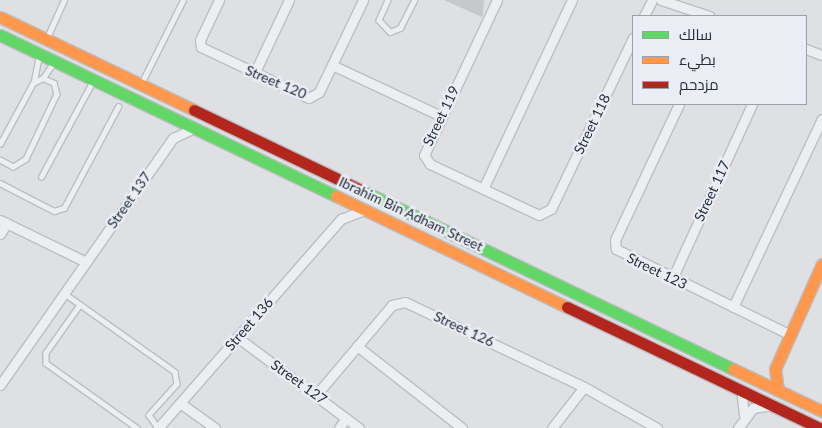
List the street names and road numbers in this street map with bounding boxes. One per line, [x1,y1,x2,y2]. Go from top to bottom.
street label: Street 120 [243,62,309,102]
street label: Street 119 [419,83,463,149]
street label: Street 118 [570,91,614,157]
street label: Street 117 [691,158,733,224]
street label: Street 137 [104,169,154,231]
street label: Ibrahim Bin Adham Street [336,173,486,255]
street label: Street 123 [624,249,690,293]
street label: Street 136 [221,294,277,354]
street label: Street 126 [431,308,497,350]
street label: Street 127 [268,356,330,408]

